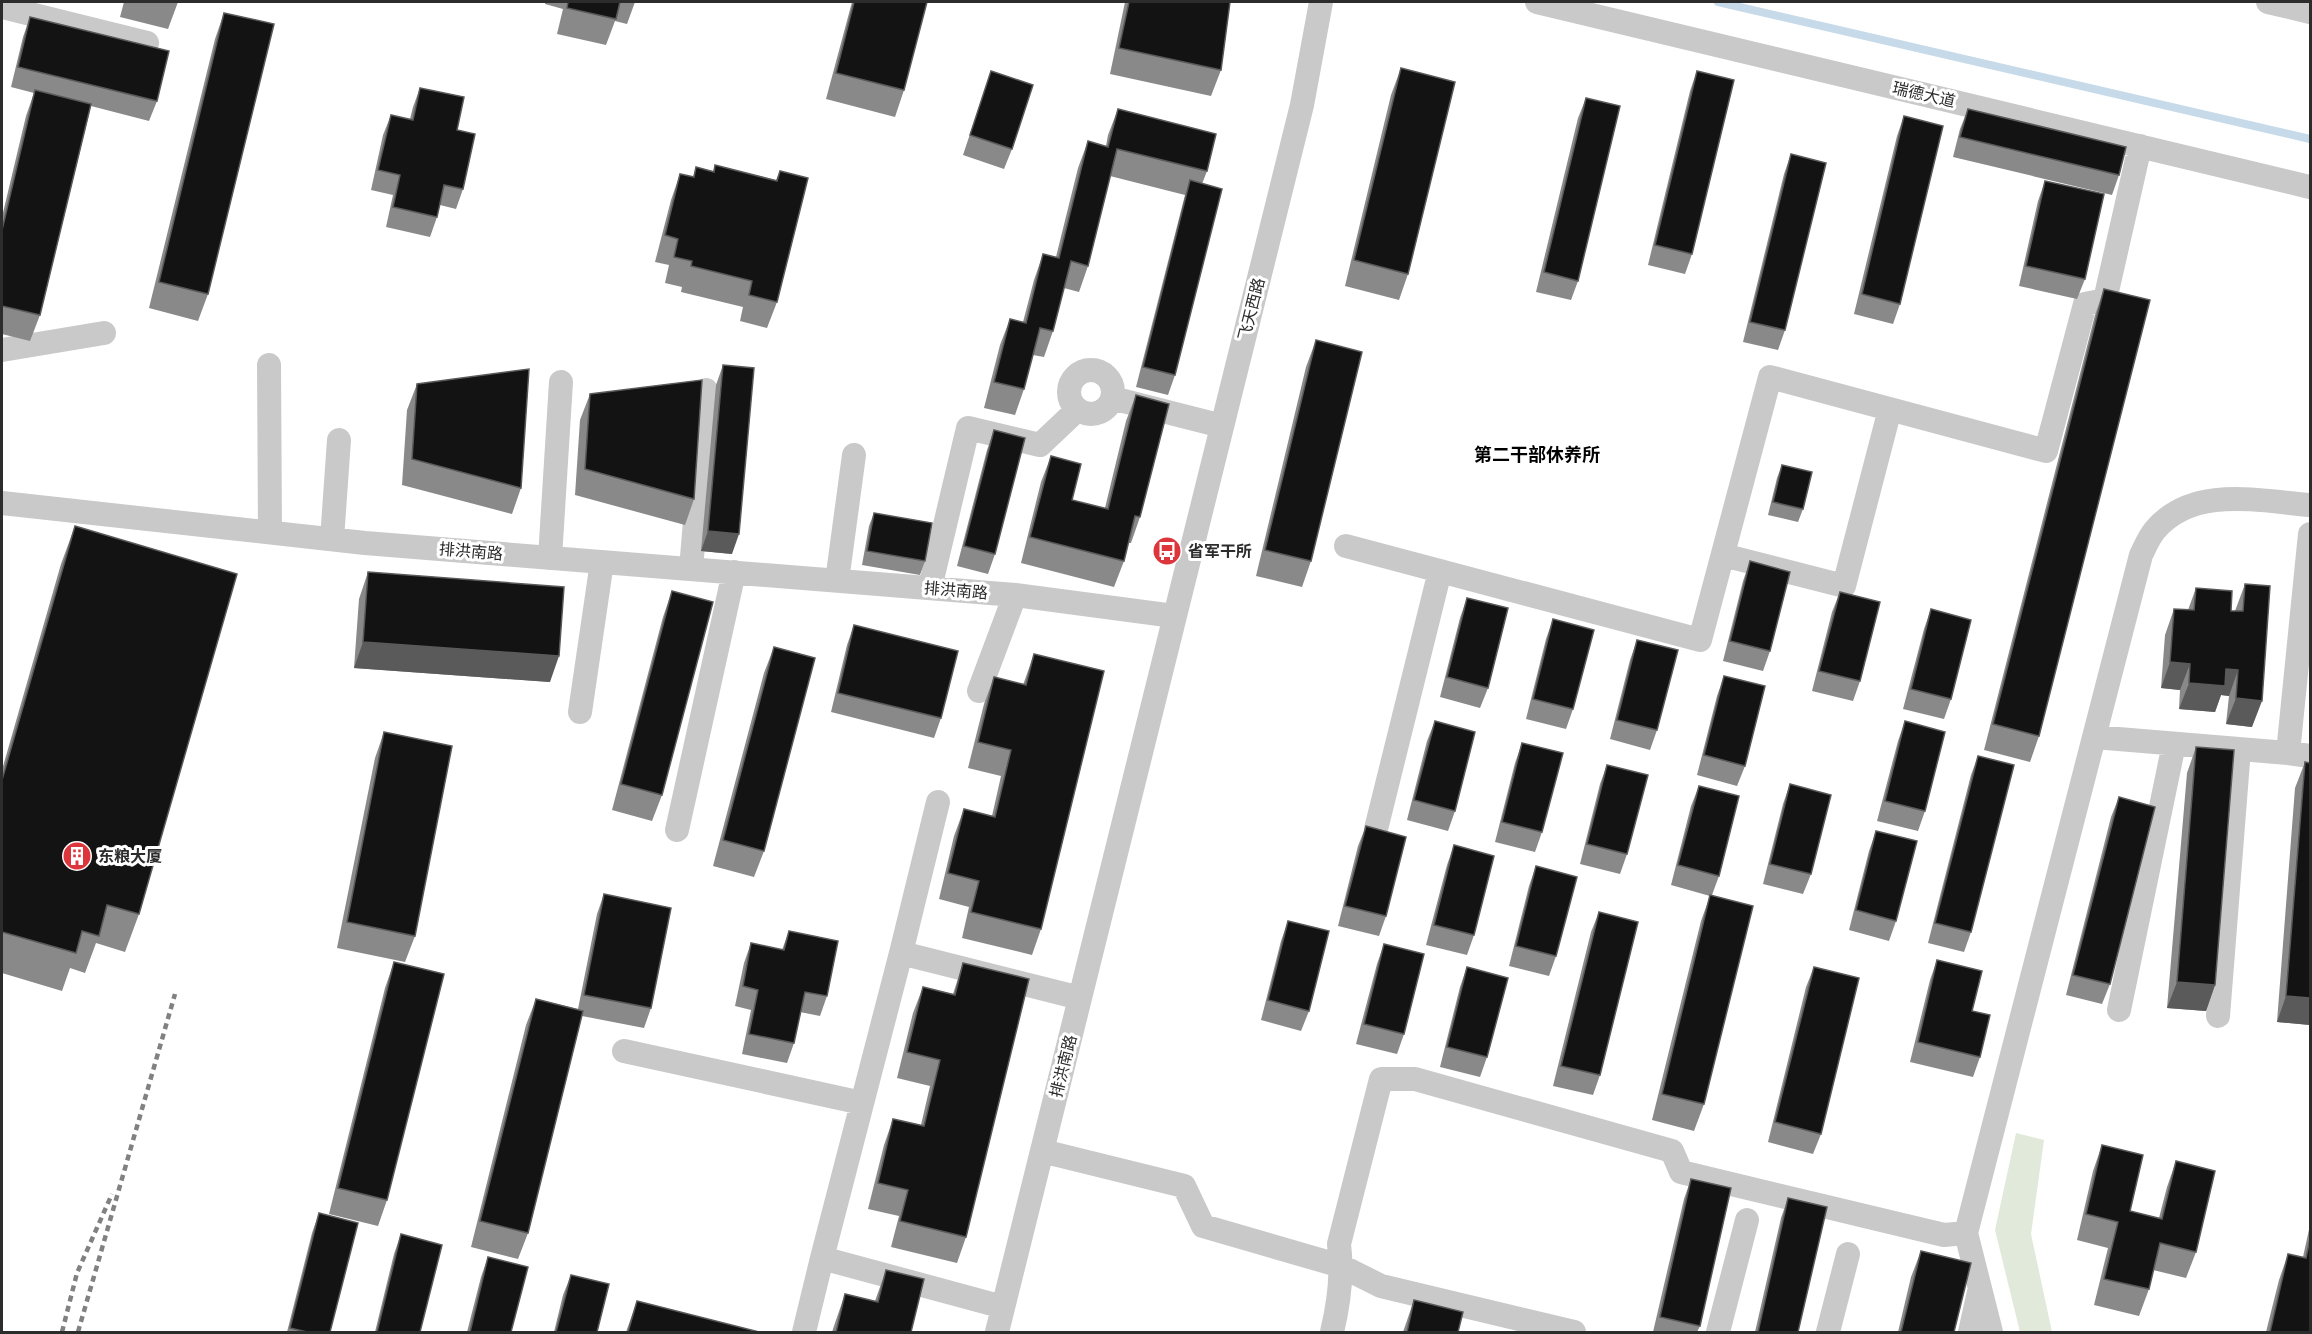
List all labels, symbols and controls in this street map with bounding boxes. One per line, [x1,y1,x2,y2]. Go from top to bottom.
street label: 瑞德大道 [1891,77,1957,111]
street label: 飞天西路 [1234,276,1268,342]
district label: 第二干部休养所 [1474,443,1600,466]
bus stop icon: 省军干所 [1151,535,1183,567]
street label: 排洪南路 [438,538,504,564]
place label: 省军干所 [1188,541,1252,561]
street label: 排洪南路 [923,577,989,603]
building icon: 东粮大厦 [61,840,93,872]
place label: 东粮大厦 [98,846,162,866]
street label: 排洪南路 [1046,1033,1080,1099]

